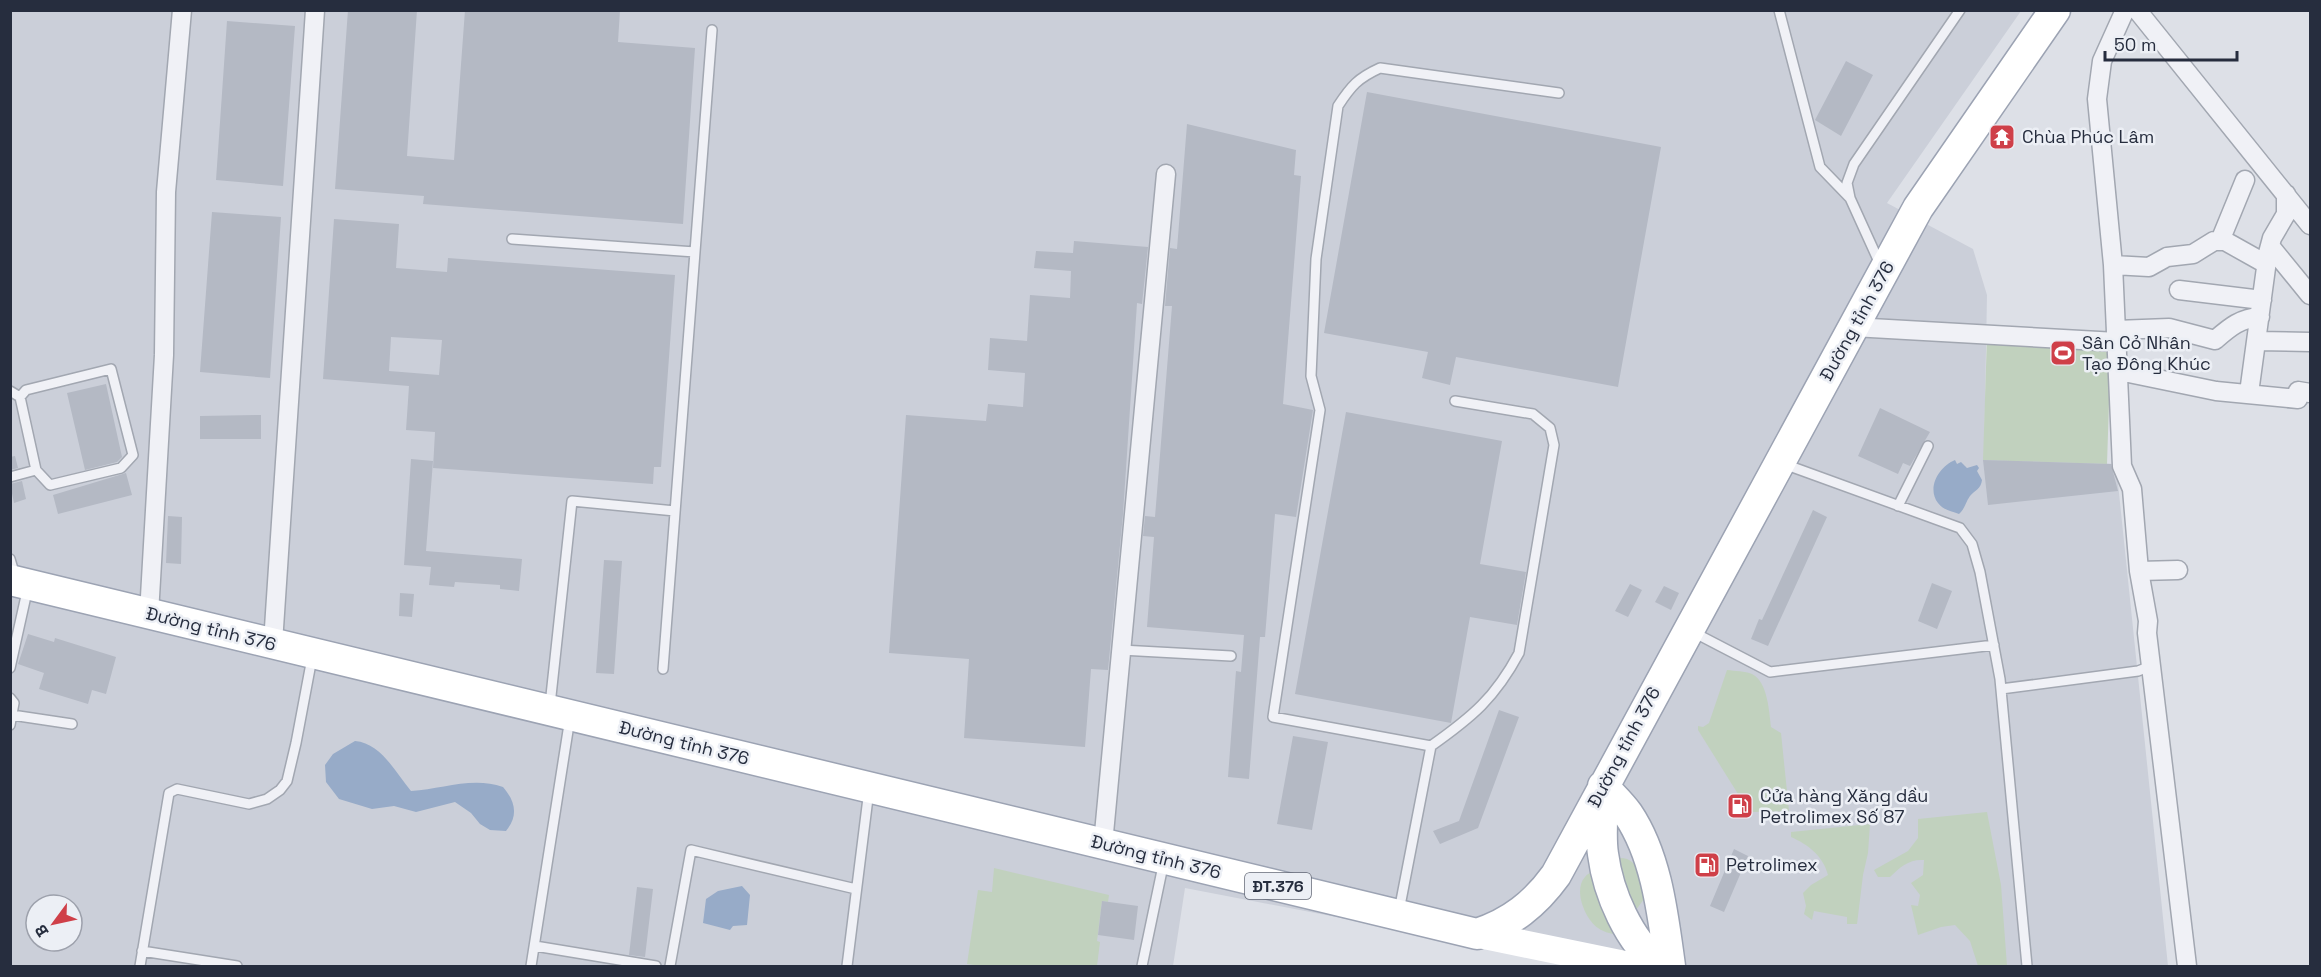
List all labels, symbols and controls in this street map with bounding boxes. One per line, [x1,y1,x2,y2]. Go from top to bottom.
scale bar [2105,24,2237,62]
text: 50 m [2114,33,2156,56]
temple icon: Chùa Phúc Lâm [1987,122,2017,152]
place label: Chùa Phúc Lâm [2022,125,2154,148]
street label: Đường tỉnh 376 [1814,257,1899,385]
place label: Sân Cỏ Nhân Tạo Đông Khúc [2082,331,2211,375]
sports icon: Sân Cỏ Nhân Tạo Đông Khúc [2048,338,2078,368]
street label: Đường tỉnh 376 [144,601,279,656]
street label: Đường tỉnh 376 [1582,683,1665,811]
street label: Đường tỉnh 376 [617,715,752,770]
place label: Cửa hàng Xăng dầu Petrolimex Số 87 [1760,784,1928,828]
fuel station icon: Cửa hàng Xăng dầu Petrolimex Số 87 [1725,791,1755,821]
street label: Đường tỉnh 376 [1089,829,1224,884]
fuel station icon: Petrolimex [1692,850,1722,880]
place label: Petrolimex [1726,853,1818,876]
road number: ĐT.376 [1245,873,1311,899]
north arrow [24,893,84,953]
text: B [30,921,54,941]

